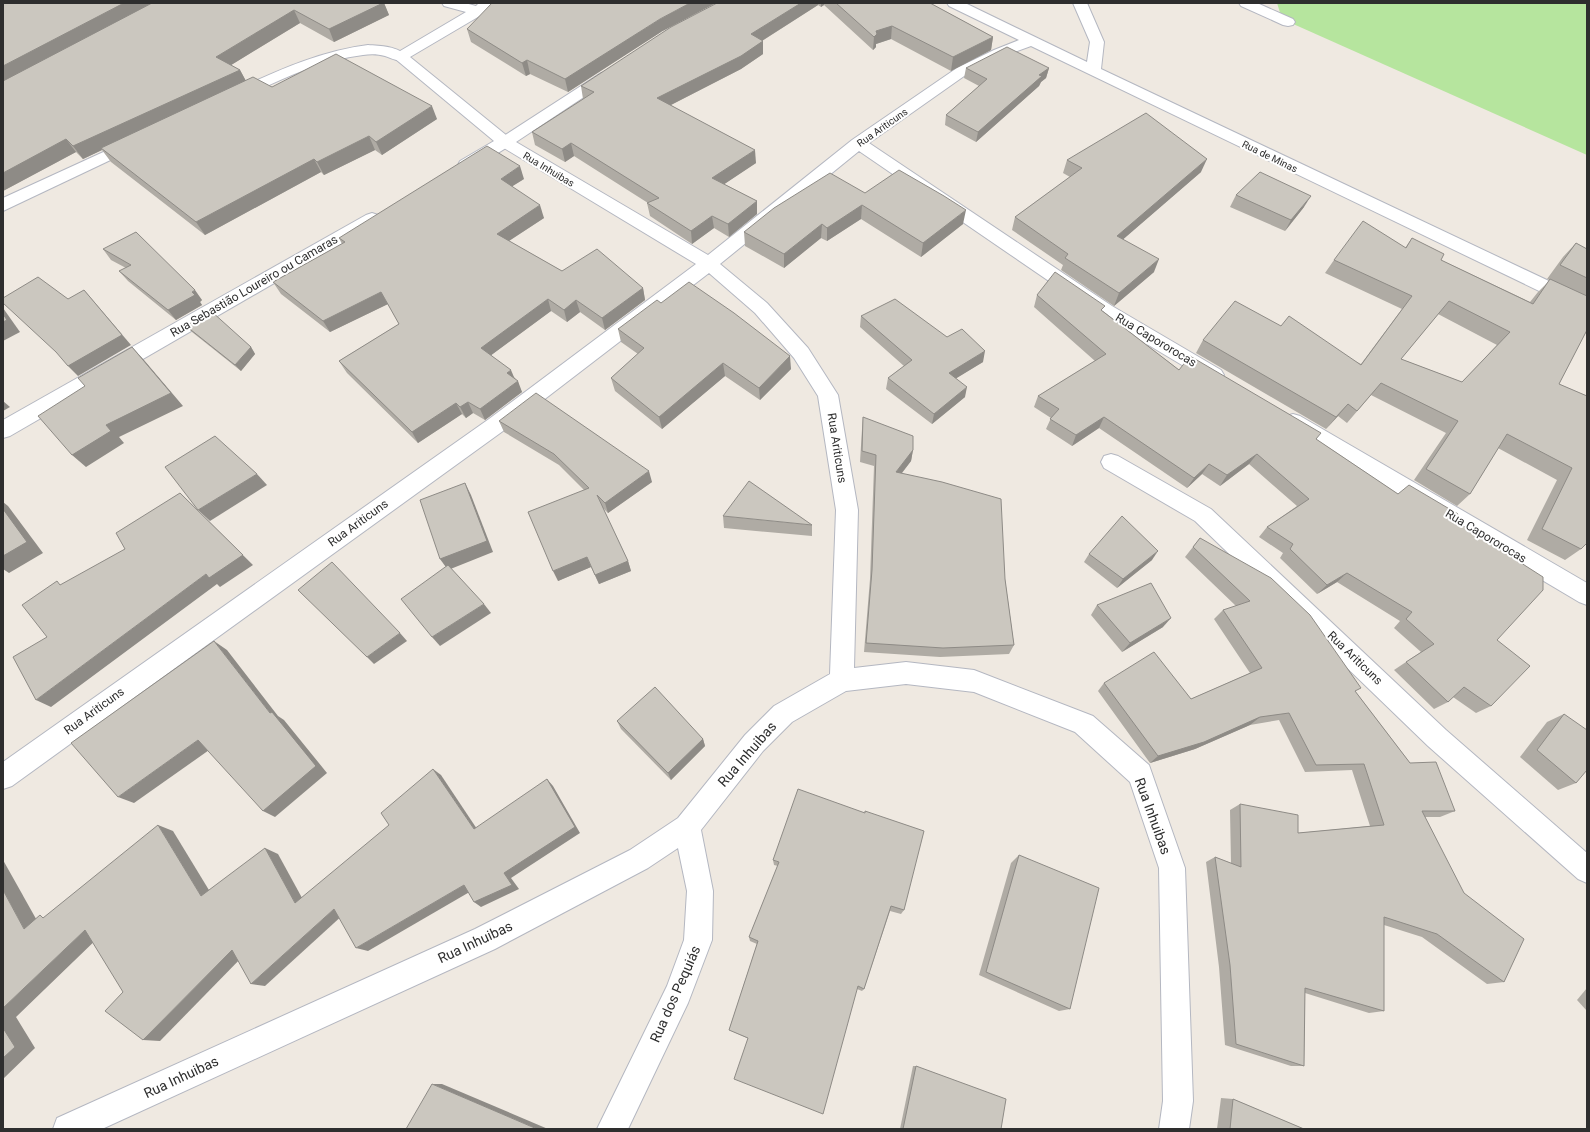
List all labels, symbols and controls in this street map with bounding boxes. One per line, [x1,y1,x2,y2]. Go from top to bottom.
street label: Rua Ariticuns [855,106,910,149]
street label: Rua de Minas [1240,138,1299,175]
street label: Rua Inhuibas [521,150,576,189]
street label: Rua Sebastião Loureiro ou Camaras [168,232,340,340]
street label: Rua Capororocas [1113,310,1199,370]
street label: Rua Ariticuns [825,412,849,484]
street label: Rua Ariticuns [325,497,391,549]
street label: Rua Capororocas [1443,506,1529,566]
street label: Rua Ariticuns [1325,628,1385,688]
street label: Rua Ariticuns [61,685,127,737]
street label: Rua Inhuibas [715,718,779,790]
street label: Rua Inhuibas [1132,775,1174,857]
street label: Rua Inhuibas [435,918,515,966]
street label: Rua dos Pequiás [647,943,703,1045]
street label: Rua Inhuibas [141,1053,221,1101]

